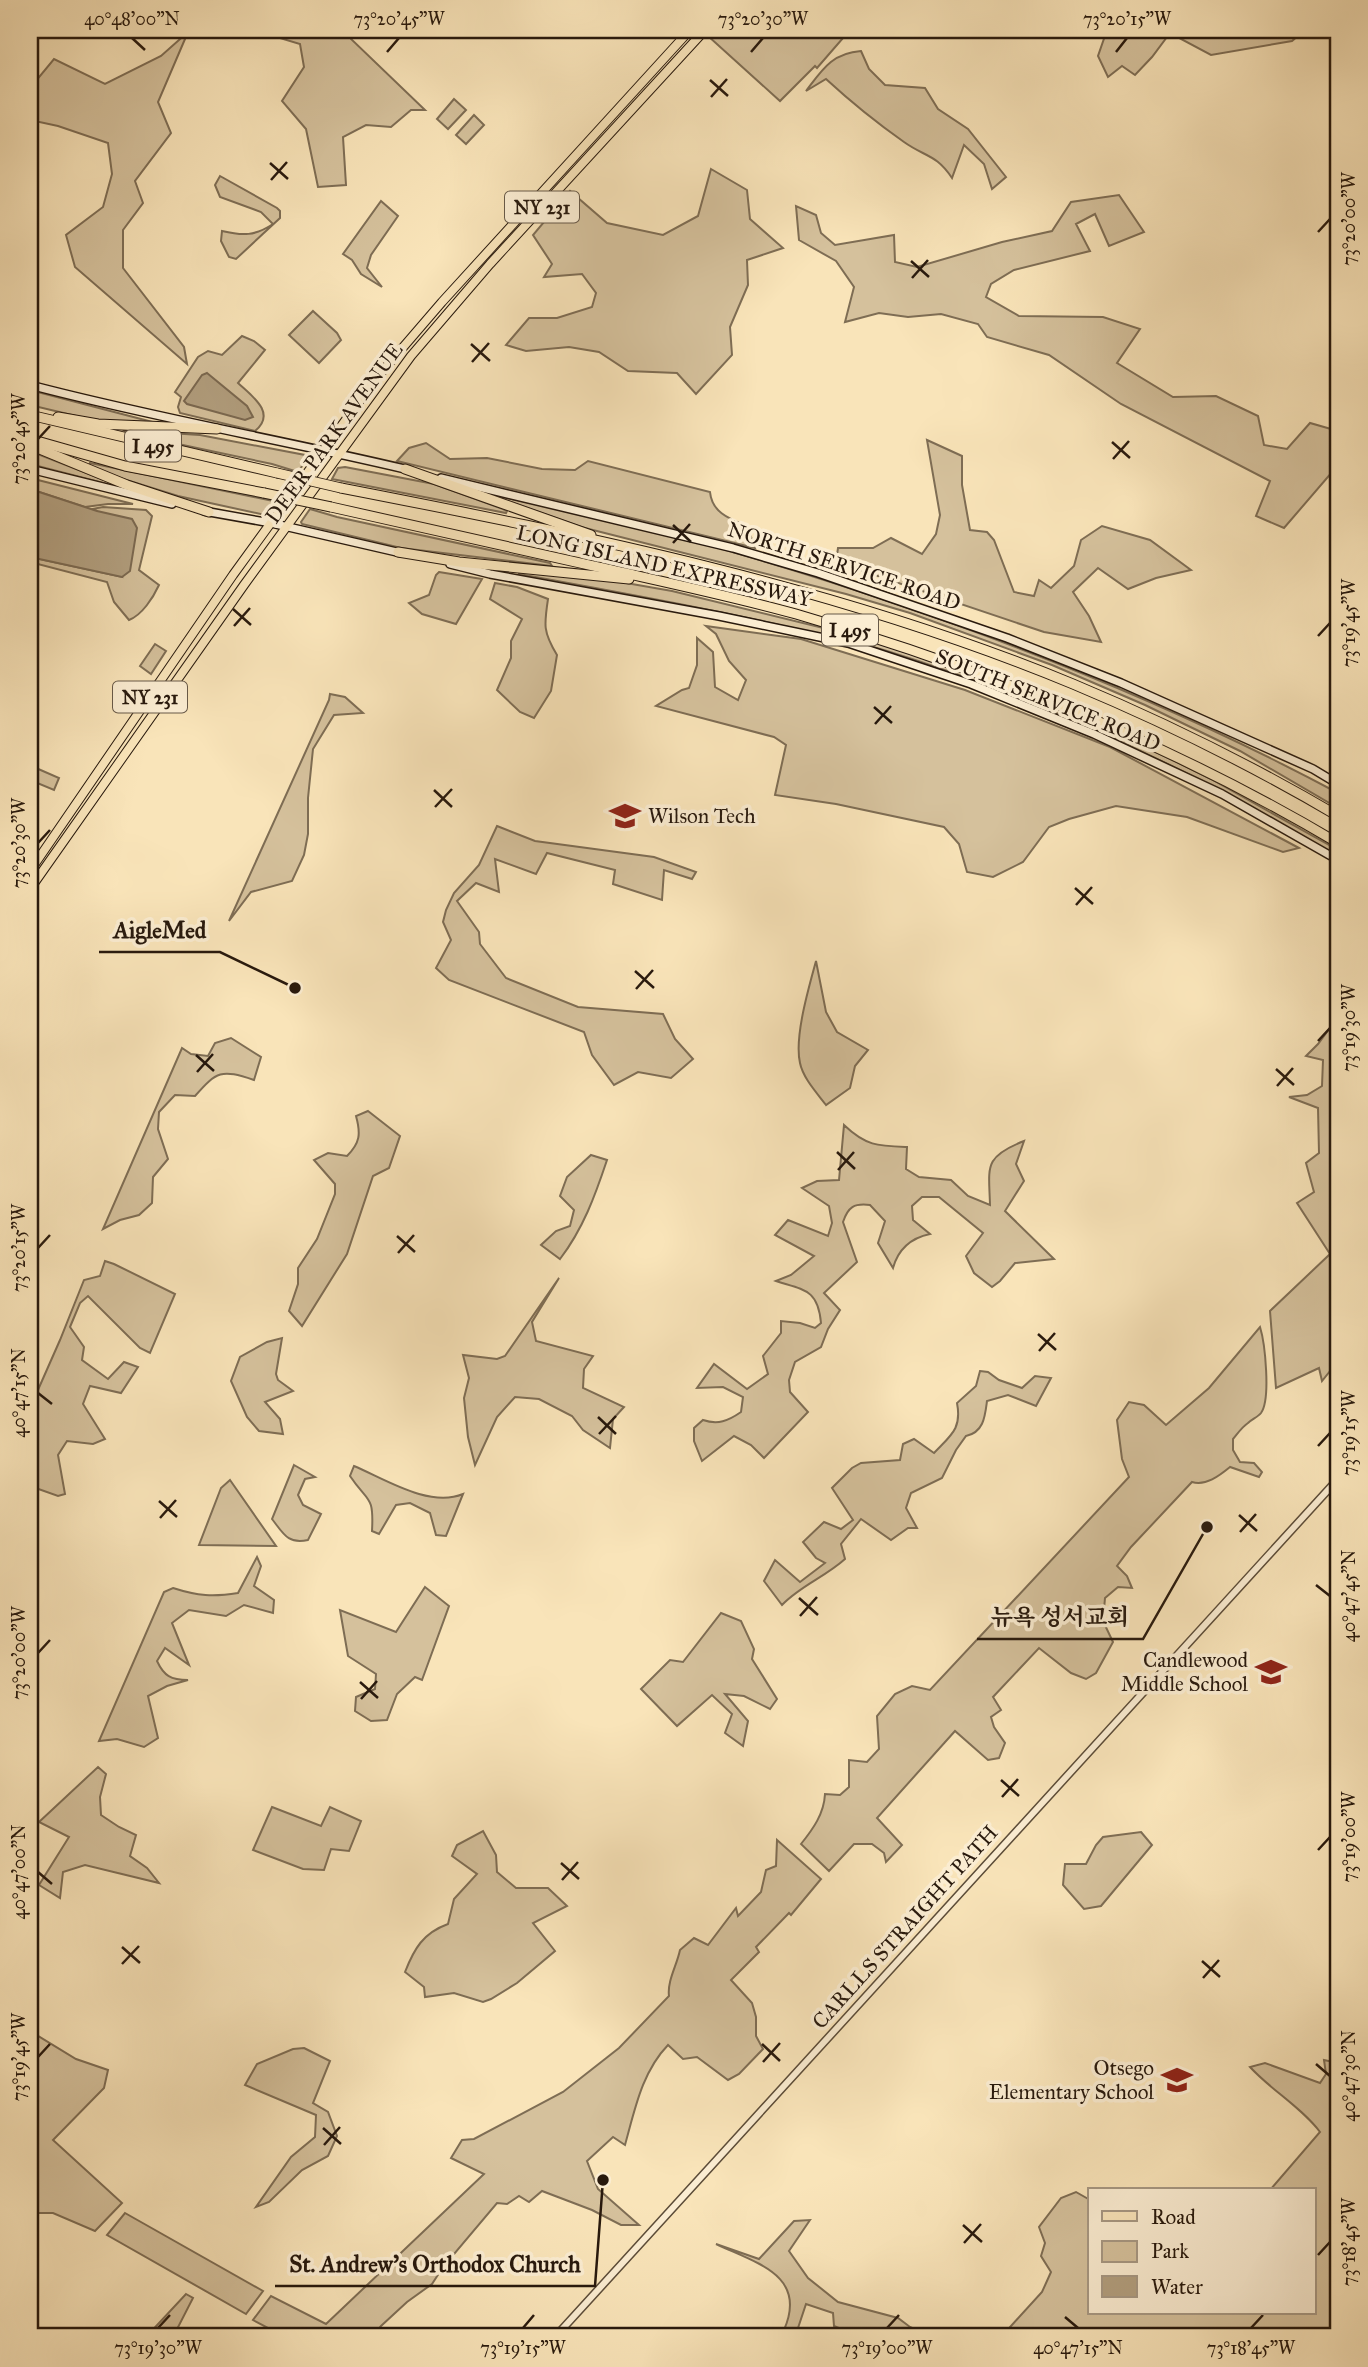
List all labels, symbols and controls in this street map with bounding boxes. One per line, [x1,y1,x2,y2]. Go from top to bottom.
text: 40°48'00"N [84,8,180,30]
text: 73°20'45"W [353,8,445,30]
text: 73°20'30"W [718,8,809,30]
text: 73°20'15"W [1083,8,1172,30]
text: 73°20'00"W [1338,171,1360,266]
road number: NY 231 [505,192,579,223]
street label: DEER PARK AVENUE [260,338,408,528]
text: 73°20'45"W [8,393,30,485]
road number: I 495 [125,430,181,462]
street label: NORTH SERVICE ROAD [724,516,964,616]
street label: LONG ISLAND EXPRESSWAY [514,519,815,613]
text: 73°19'45"W [1338,578,1360,667]
road number: I 495 [822,614,878,646]
street label: SOUTH SERVICE ROAD [932,643,1164,757]
road number: NY 231 [113,682,187,712]
text: 73°20'30"W [8,797,30,888]
school or university icon: Wilson Tech [608,799,642,833]
place label: Wilson Tech [648,803,756,829]
callout: AigleMed [99,908,220,952]
text: AigleMed [112,916,207,945]
text: 73°19'30"W [1338,983,1360,1072]
text: 73°20'15"W [8,1203,30,1292]
text: 40°47'15"N [8,1348,30,1438]
text: 73°19'15"W [1338,1389,1360,1476]
text: 40°47'45"N [1338,1550,1360,1642]
callout: 뉴욕 성서교회 [977,1595,1143,1639]
text: 뉴욕 성서교회 [991,1603,1129,1631]
text: 73°20'00"W [8,1605,30,1700]
place label: Candlewood Middle School [1121,1647,1248,1697]
school or university icon: Candlewood Middle School [1254,1655,1288,1689]
text: 73°19'00"W [1338,1791,1360,1882]
street label: CARLLS STRAIGHT PATH [807,1820,1003,2034]
text: 40°47'00"N [8,1825,30,1919]
text: 73°19'45"W [8,2012,30,2101]
text: 40°47'30"N [1338,2030,1360,2122]
place label: Otsego Elementary School [989,2055,1154,2105]
school or university icon: Otsego Elementary School [1160,2063,1194,2097]
legend [1088,2188,1316,2314]
text: 73°18'45"W [1338,2197,1360,2286]
text: Road [1151,2204,1196,2230]
text: Park [1151,2238,1189,2264]
callout: St. Andrew's Orthodox Church [275,2242,595,2286]
text: St. Andrew's Orthodox Church [289,2250,581,2278]
text: Water [1151,2274,1203,2300]
text: 73°19'30"W [114,2337,203,2359]
text: 73°19'15"W [480,2337,567,2359]
text: 73°19'00"W [842,2337,933,2359]
text: 40°47'15"N [1033,2337,1123,2359]
text: 73°18'45"W [1207,2337,1296,2359]

